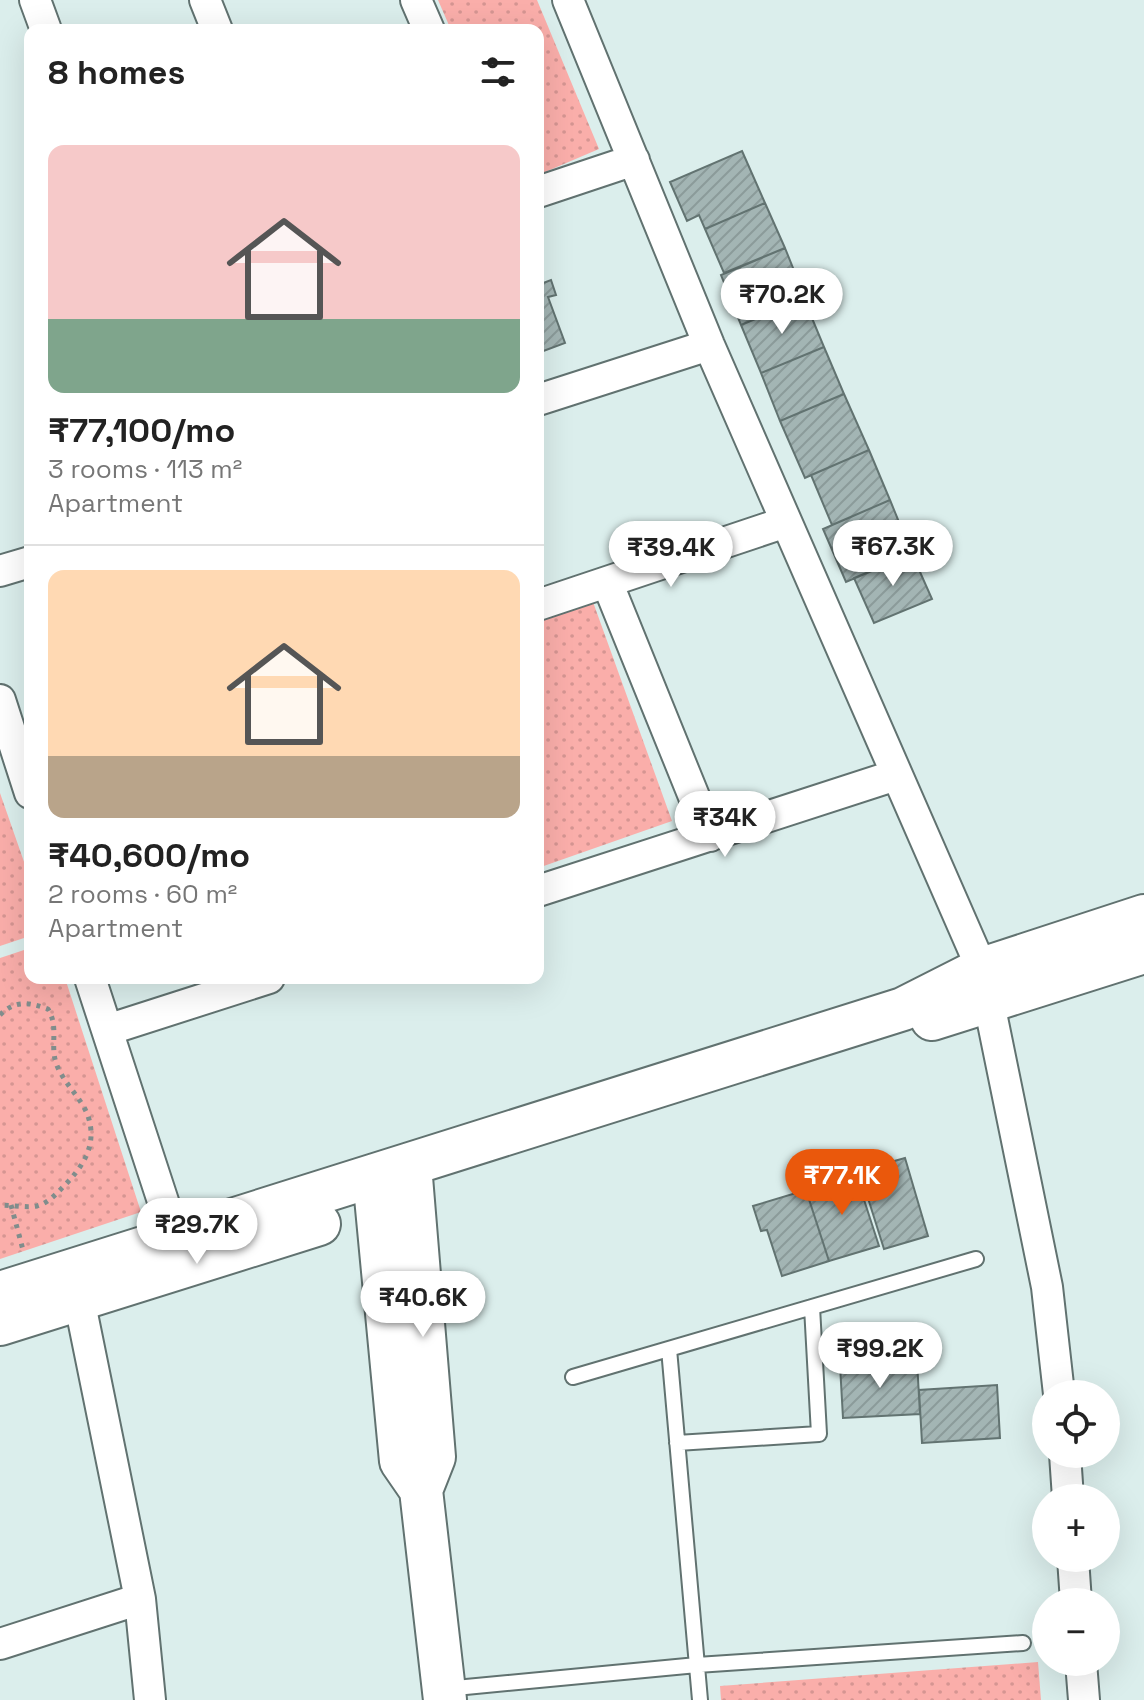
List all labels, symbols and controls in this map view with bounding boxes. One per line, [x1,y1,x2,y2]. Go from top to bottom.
icon: filters [476,50,520,94]
text: 8 homes [48,51,185,94]
icon: home [212,197,356,341]
pin: ₹70.2K [717,268,847,336]
text: ₹70.2K [739,277,825,311]
text: ₹77,100/mo [48,409,235,452]
text: 3 rooms · 113 m² [48,452,242,486]
text: Apartment [48,486,183,520]
pin: ₹67.3K [828,520,958,588]
pin: ₹39.4K [606,521,736,589]
text: ₹67.3K [851,529,935,563]
text: ₹39.4K [627,530,715,564]
icon: home [212,622,356,766]
pin: ₹34K [678,791,772,859]
text: ₹34K [693,800,757,834]
text: ₹40,600/mo [48,834,250,877]
text: 2 rooms · 60 m² [48,877,237,911]
text: Apartment [48,911,183,945]
pin: ₹77.1K [777,1149,907,1217]
text: ₹77.1K [803,1158,881,1192]
pin: ₹29.7K [132,1198,262,1266]
text: ₹29.7K [155,1207,239,1241]
pin: ₹40.6K [358,1271,488,1339]
text: ₹40.6K [378,1280,468,1314]
pin: ₹99.2K [815,1322,945,1390]
text: ₹99.2K [836,1331,924,1365]
map controls [1032,1380,1120,1676]
button: locate [1032,1380,1120,1468]
button: + [1032,1484,1120,1572]
button: − [1032,1588,1120,1676]

